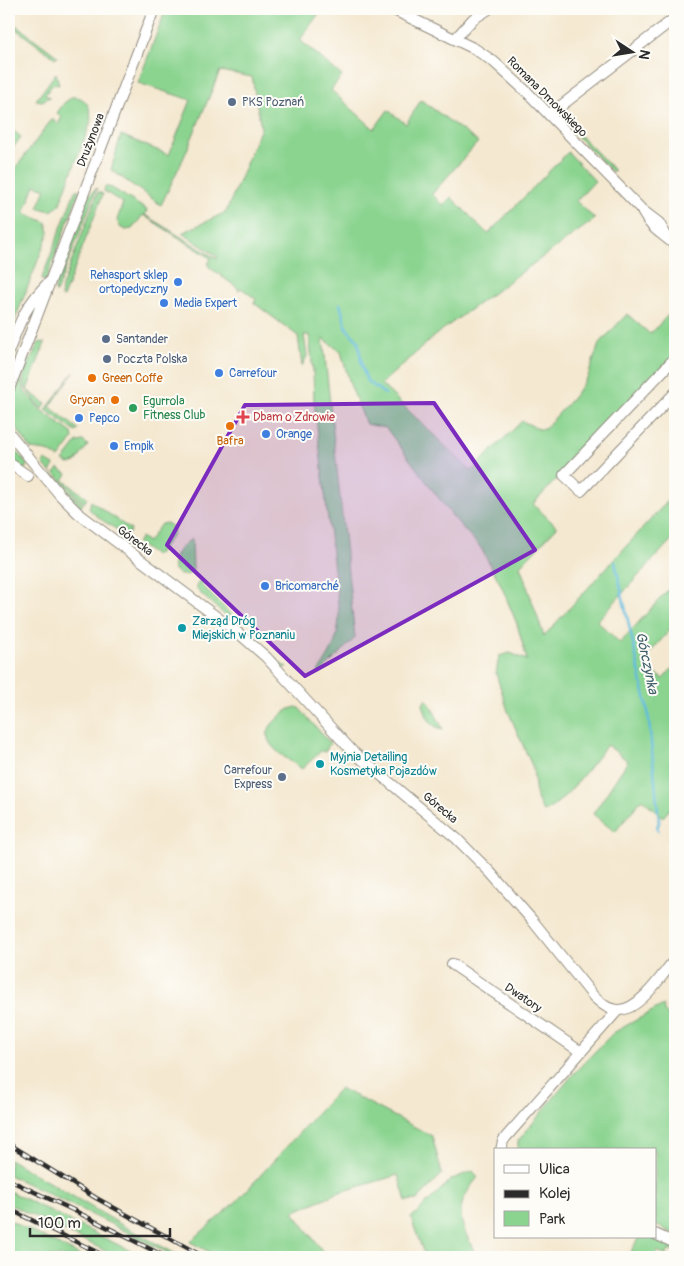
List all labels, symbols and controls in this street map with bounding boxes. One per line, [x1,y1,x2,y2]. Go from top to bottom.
north arrow [606,28,656,78]
text: N [635,48,654,61]
street label: Romana Dmowskiego [504,54,591,141]
place label: PKS Poznań [242,95,304,110]
marker: PKS Poznań [226,96,238,108]
street label: Drużynowa [74,111,108,169]
place label: Rehasport sklep ortopedyczny [90,268,168,297]
marker: Rehasport sklep ortopedyczny [172,276,184,288]
place label: Media Expert [174,296,237,311]
marker: Media Expert [158,297,170,309]
place label: Santander [116,332,169,347]
marker: Santander [100,333,112,345]
place label: Poczta Polska [117,352,188,367]
marker: Poczta Polska [101,353,113,365]
place label: Carrefour [229,366,278,381]
marker: Carrefour [213,367,225,379]
place label: Green Coffe [102,371,163,386]
marker: Green Coffe [86,372,98,384]
place label: Grycan [70,393,105,408]
marker: Grycan [109,394,121,406]
place label: Egurrola Fitness Club [143,394,206,423]
marker: Egurrola Fitness Club [127,402,139,414]
place label: Dbam o Zdrowie [253,410,335,425]
place label: Pepco [89,411,120,426]
marker: Dbam o Zdrowie [237,411,249,423]
marker: Pepco [73,412,85,424]
marker: Bafra [224,420,236,432]
place label: Orange [276,427,312,442]
marker: Orange [260,428,272,440]
place label: Bafra [216,434,244,449]
place label: Empik [124,439,154,454]
marker: Empik [108,440,120,452]
street label: Górecka [114,523,156,560]
place label: Bricomarché [275,579,339,594]
marker: Bricomarché [259,580,271,592]
place label: Zarząd Dróg Miejskich w Poznaniu [192,614,295,643]
marker: Zarząd Dróg Miejskich w Poznaniu [176,622,188,634]
water label: Górczynka [632,631,662,697]
place label: Myjnia Detailing Kosmetyka Pojazdów [330,750,437,779]
marker: Myjnia Detailing Kosmetyka Pojazdów [314,758,326,770]
place label: Carrefour Express [224,763,273,792]
marker: Carrefour Express [276,771,288,783]
street label: Górecka [419,789,461,827]
street label: Dwatory [502,980,544,1016]
legend [494,1148,656,1238]
text: Ulica [539,1160,570,1179]
text: Kolej [539,1184,571,1203]
scale bar [30,1206,170,1238]
text: Park [539,1210,566,1229]
text: 100 m [38,1214,81,1233]

